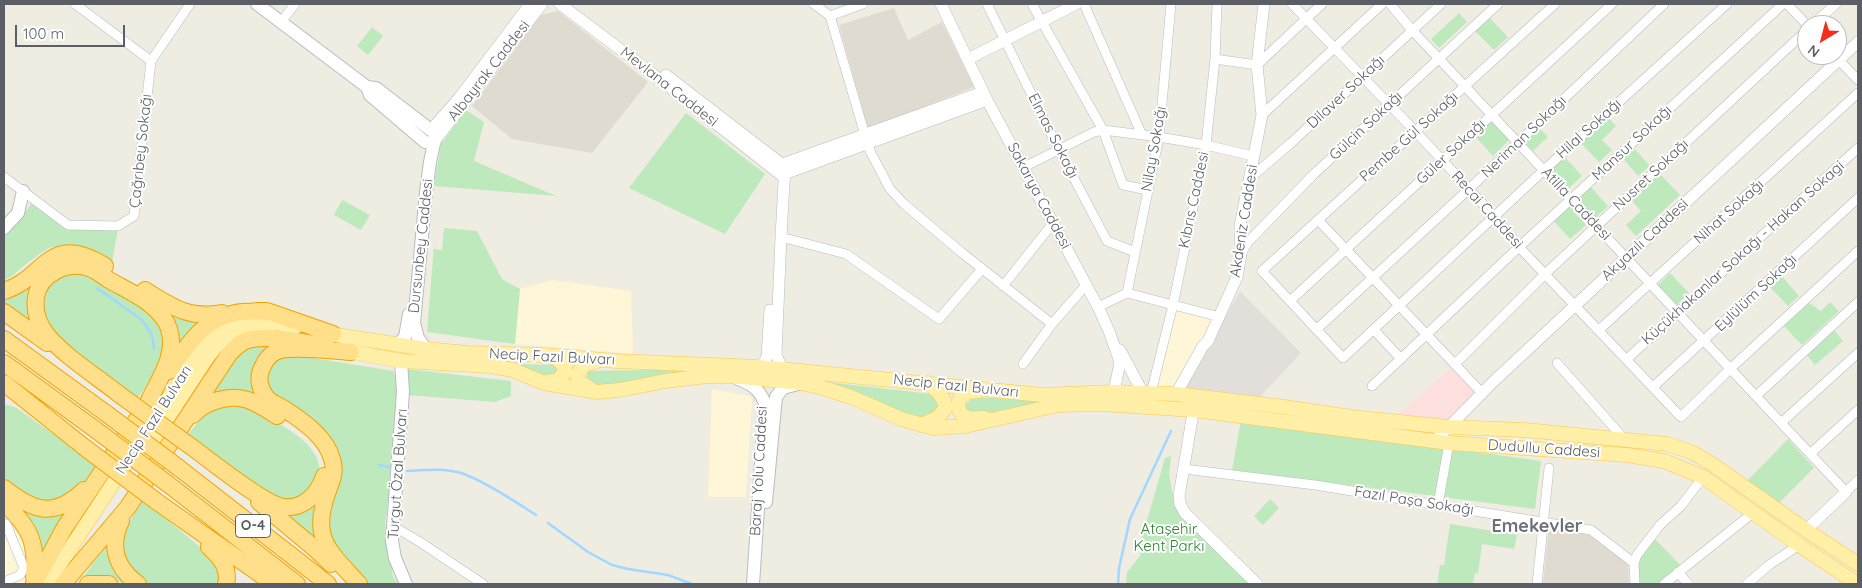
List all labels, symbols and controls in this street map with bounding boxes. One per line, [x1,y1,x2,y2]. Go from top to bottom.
scale bar [18,15,128,47]
north arrow [1797,15,1847,65]
street label: Albayrak Caddesi [444,17,534,125]
text: 100 m [23,24,64,43]
text: N [1804,41,1823,61]
street label: Mevlana Caddesi [617,43,721,131]
street label: Dilaver Sokağı [1303,51,1389,133]
street label: Gülçin Sokağı [1326,88,1406,164]
street label: Pembe Gül Sokağı [1356,88,1462,186]
street label: Elmas Sokağı [1024,90,1082,182]
street label: Neriman Sokağı [1478,92,1570,182]
street label: Çağrıbey Sokağı [126,93,156,209]
street label: Hilal Sokağı [1553,95,1625,163]
street label: Mansur Sokağı [1588,101,1676,185]
street label: Nilay Sokağı [1138,105,1170,193]
street label: Güler Sokağı [1413,116,1489,188]
street label: Nusret Sokağı [1609,135,1693,215]
street label: Sakarya Caddesi [1003,140,1075,252]
street label: Kıbrıs Caddesi [1175,150,1213,250]
street label: Küçükhakanlar Sokağı - Hakan Sokagi [1638,157,1848,349]
street label: Akdeniz Caddesi [1226,163,1262,279]
street label: Atilla Caddesi [1537,164,1615,244]
street label: Recai Caddesi [1447,167,1527,253]
street label: Nihat Sokağı [1690,176,1768,248]
street label: Dursunbey Caddesi [405,178,437,314]
street label: Akyazılı Caddesi [1598,195,1692,285]
street label: Eylülüm Sokağı [1711,250,1801,336]
street label: Necip Fazıl Bulvarı [489,345,615,369]
street label: Necip Fazıl Bulvarı [112,362,196,478]
street label: Necip Fazıl Bulvarı [892,370,1020,402]
street label: Baraj Yolu Caddesi [747,405,771,537]
street label: Turgut Özal Bulvarı [384,408,412,540]
street label: Dudullu Caddesi [1487,436,1601,462]
street label: Fazıl Paşa Sokağı [1353,483,1475,519]
road number: O-4 [236,514,270,538]
district label: Emekevler [1491,516,1583,538]
park label: Ataşehir Kent Parkı [1133,520,1205,555]

